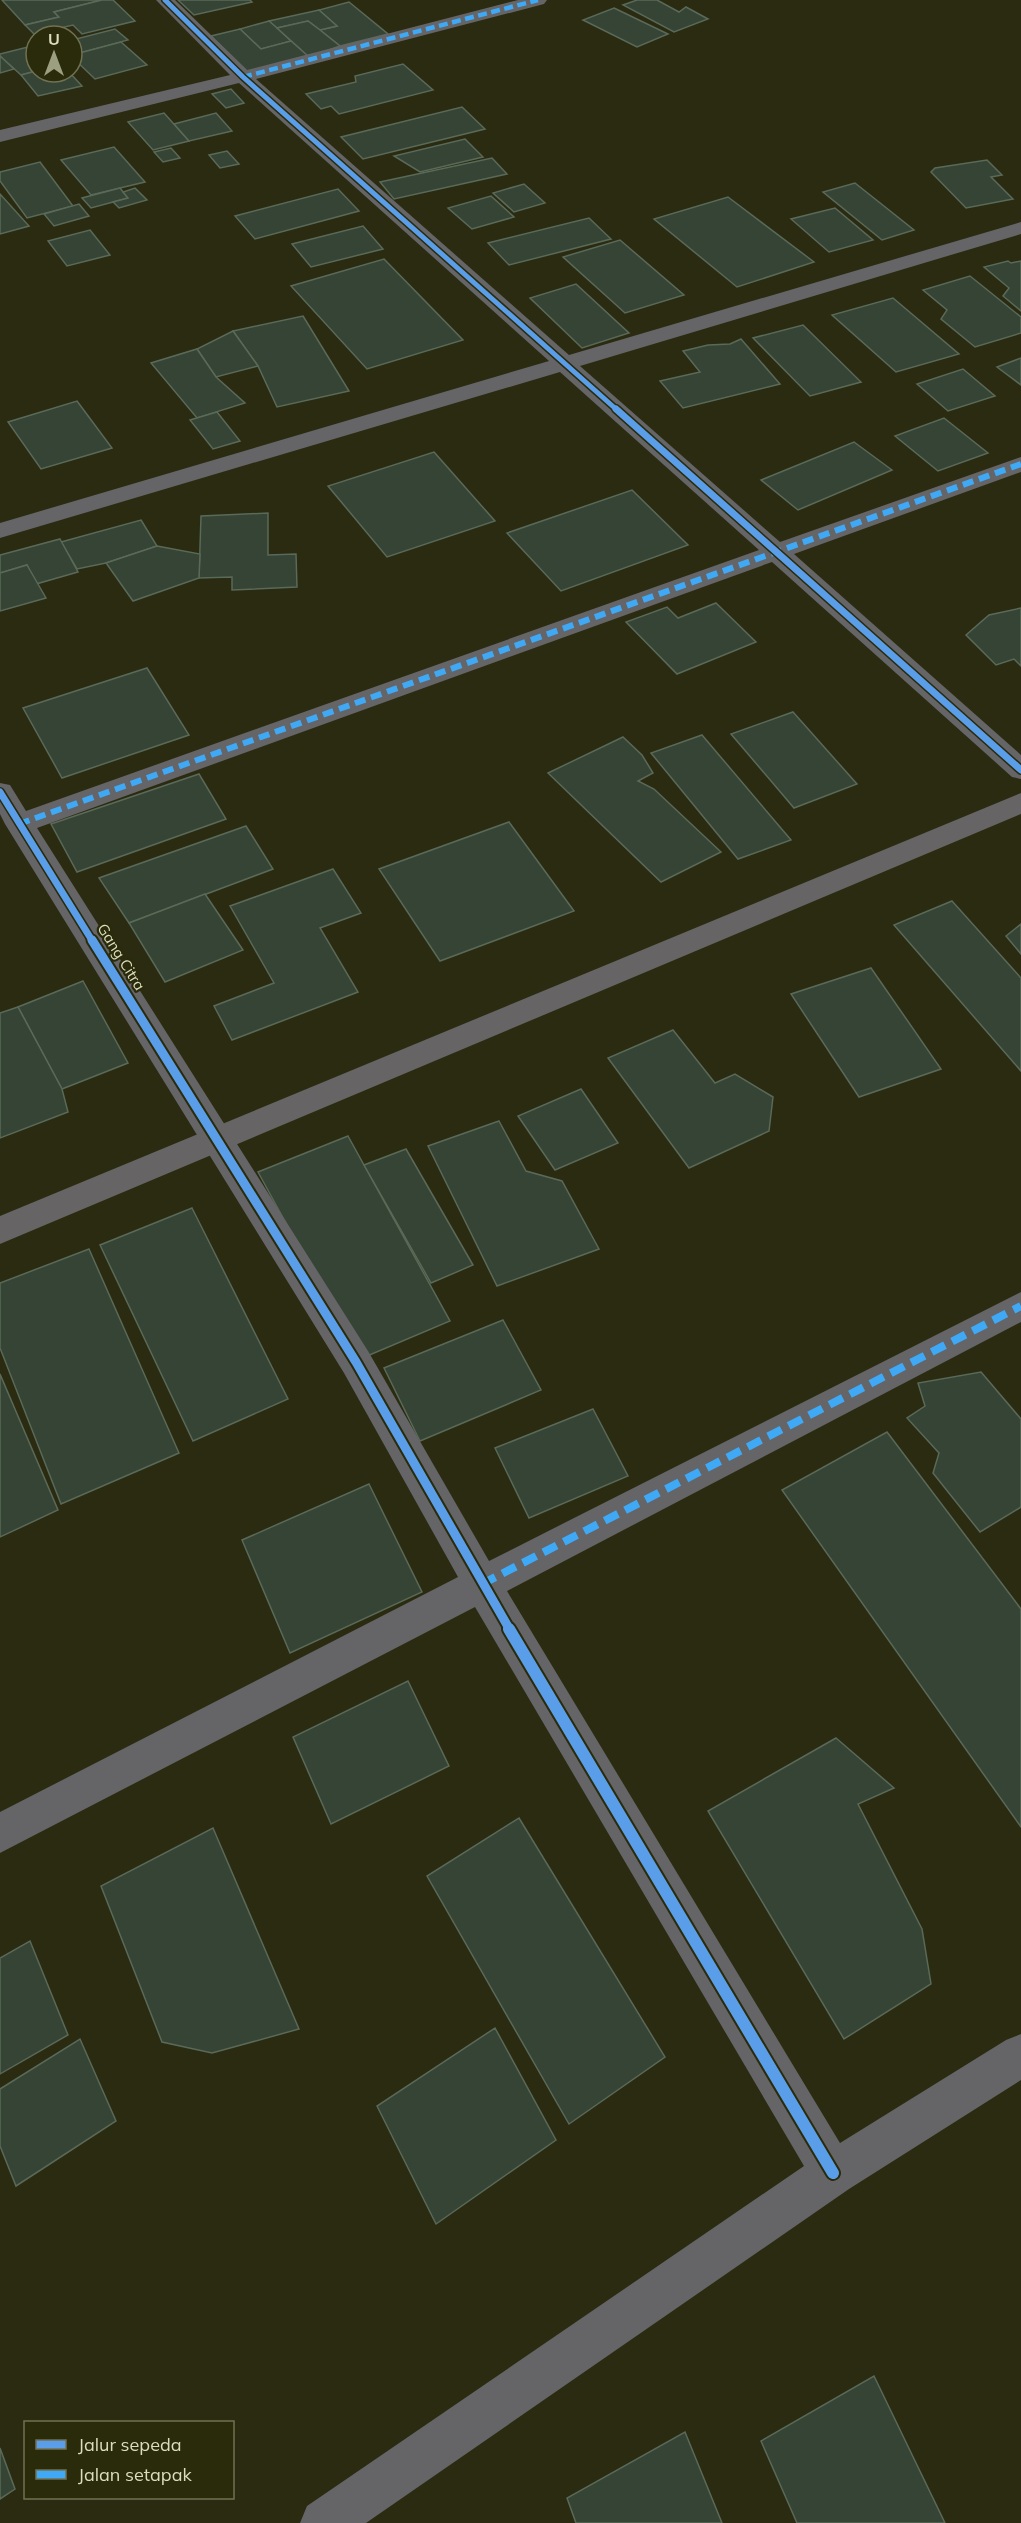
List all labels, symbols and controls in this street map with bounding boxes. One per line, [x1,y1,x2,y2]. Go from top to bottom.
north arrow [24,24,84,84]
text: U [48,29,60,49]
street label: Gang Citra [93,920,149,994]
legend [24,2421,234,2499]
text: Jalur sepeda [78,2433,182,2456]
text: Jalan setapak [78,2463,192,2486]

